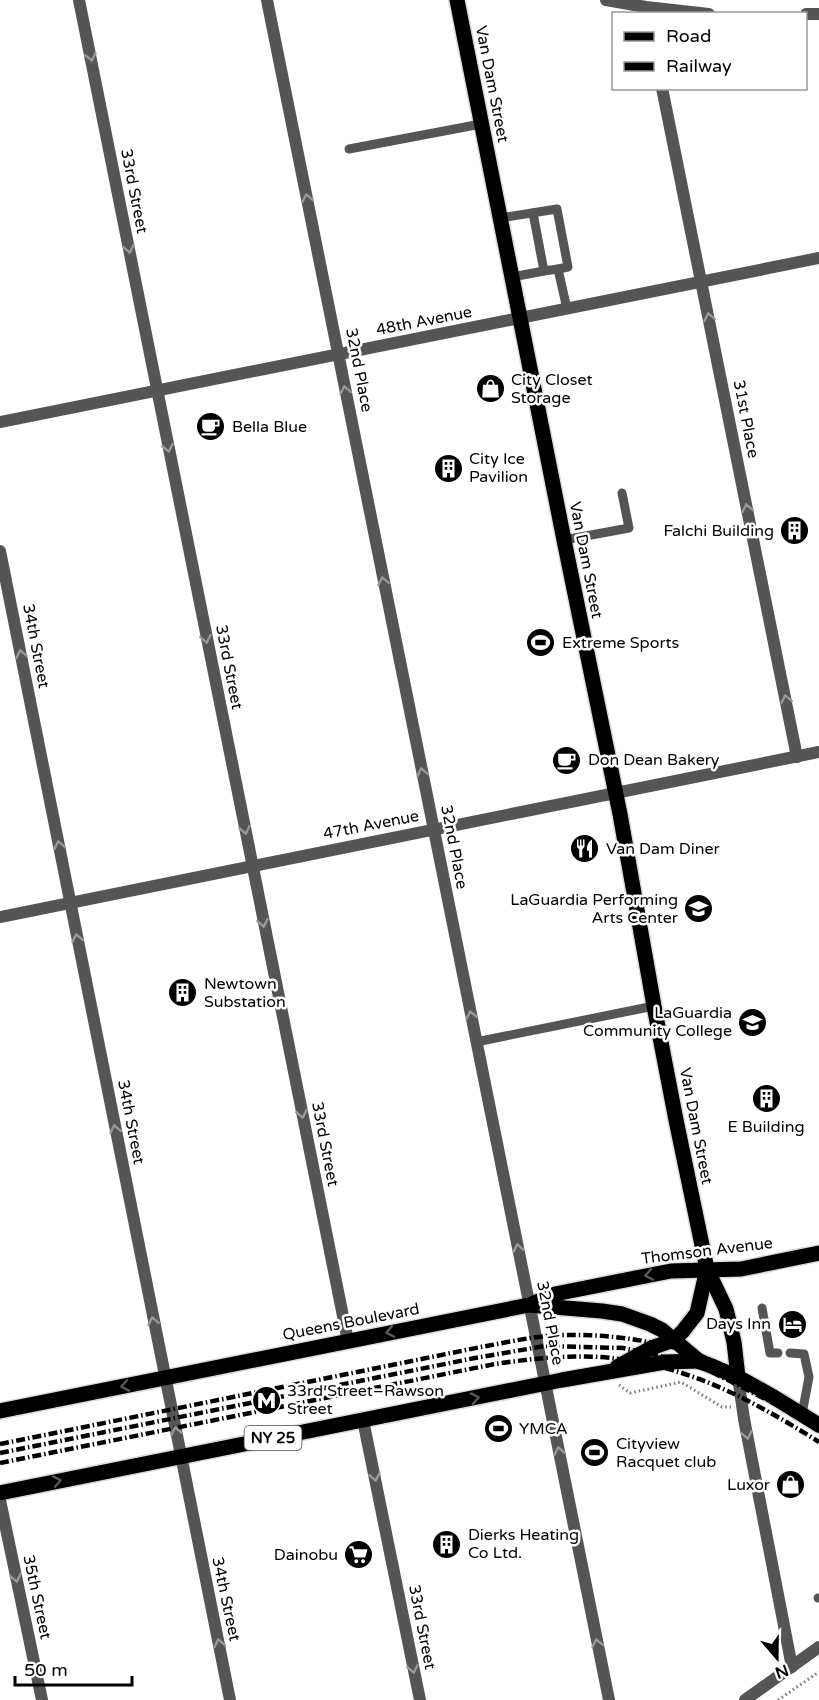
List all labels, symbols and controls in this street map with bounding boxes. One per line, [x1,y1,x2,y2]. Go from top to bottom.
legend [612,12,807,90]
street label: Van Dam Street [471,24,513,144]
text: Road [666,25,711,47]
one-way arrow [83,52,96,62]
text: Railway [666,55,732,77]
street label: 33rd Street [116,147,152,235]
one-way arrow [301,194,314,204]
one-way arrow [122,243,135,253]
street label: 48th Avenue [374,302,474,340]
one-way arrow [703,312,716,322]
street label: 32nd Place [341,326,377,414]
place label: City Closet Storage [511,370,593,408]
shop icon: City Closet Storage [474,373,506,405]
street label: 31st Place [729,378,763,460]
one-way arrow [340,385,353,395]
cafe icon: Bella Blue [195,411,227,443]
place label: Bella Blue [232,417,307,437]
one-way arrow [161,443,174,453]
place label: City Ice Pavilion [469,449,528,487]
building icon: City Ice Pavilion [432,452,464,484]
street label: Van Dam Street [565,500,607,620]
one-way arrow [741,503,754,513]
building icon: Falchi Building [779,515,811,547]
place label: Falchi Building [663,521,774,541]
one-way arrow [377,576,390,586]
street label: 34th Street [18,602,54,690]
street label: 33rd Street [211,623,247,711]
sports icon: Extreme Sports [525,627,557,659]
place label: Extreme Sports [562,633,679,653]
one-way arrow [199,634,212,644]
one-way arrow [15,649,28,659]
one-way arrow [780,695,793,705]
cafe icon: Don Dean Bakery [551,744,583,776]
place label: Don Dean Bakery [588,750,720,770]
one-way arrow [416,767,429,777]
street label: 32nd Place [436,803,472,891]
street label: 47th Avenue [321,806,421,844]
one-way arrow [238,825,251,835]
restaurant icon: Van Dam Diner [569,833,601,865]
place label: Van Dam Diner [606,839,720,859]
one-way arrow [53,841,66,851]
place label: LaGuardia Performing Arts Center [510,890,679,928]
school or university icon: LaGuardia Performing Arts Center [683,893,715,925]
one-way arrow [256,918,269,928]
one-way arrow [71,933,84,943]
place label: Newtown Substation [204,974,286,1012]
building icon: Newtown Substation [167,977,199,1009]
place label: LaGuardia Community College [583,1003,732,1041]
school or university icon: LaGuardia Community College [737,1006,769,1038]
one-way arrow [465,1011,478,1021]
street label: Van Dam Street [675,1066,717,1186]
street label: 34th Street [113,1078,149,1166]
building icon: E Building [750,1083,782,1115]
street label: 33rd Street [307,1100,343,1188]
one-way arrow [295,1109,308,1119]
place label: E Building [728,1117,804,1137]
one-way arrow [109,1125,122,1135]
street label: Thomson Avenue [640,1233,774,1269]
one-way arrow [512,1243,525,1253]
one-way arrow [644,1268,654,1281]
street label: 32nd Place [532,1279,568,1367]
street label: Queens Boulevard [281,1299,421,1345]
hotel icon: Days Inn [776,1308,808,1340]
place label: Days Inn [706,1314,771,1334]
one-way arrow [147,1316,160,1326]
one-way arrow [385,1325,395,1338]
one-way arrow [120,1379,130,1392]
place label: 33rd Street–Rawson Street [287,1381,444,1419]
metro station icon: 33rd Street–Rawson Street [250,1384,282,1416]
one-way arrow [470,1392,480,1405]
sports icon: YMCA [482,1413,514,1445]
place label: YMCA [519,1419,568,1439]
one-way arrow [170,1426,183,1436]
road number: NY 25 [244,1426,302,1450]
one-way arrow [740,1430,753,1440]
place label: Cityview Racquet club [616,1434,716,1472]
sports icon: Cityview Racquet club [579,1437,611,1469]
one-way arrow [553,1447,566,1457]
shop icon: Luxor [775,1469,807,1501]
one-way arrow [368,1472,381,1482]
one-way arrow [52,1475,62,1488]
place label: Luxor [727,1475,771,1495]
place label: Dierks Heating Co Ltd. [468,1525,579,1563]
building icon: Dierks Heating Co Ltd. [431,1528,463,1560]
supermarket icon: Dainobu [343,1539,375,1571]
place label: Dainobu [274,1545,338,1565]
street label: 35th Street [18,1553,56,1641]
street label: 34th Street [207,1555,245,1643]
one-way arrow [9,1572,22,1582]
street label: 33rd Street [404,1583,440,1671]
north arrow [747,1628,807,1688]
one-way arrow [213,1638,226,1648]
one-way arrow [591,1638,604,1648]
scale bar [15,1649,132,1687]
text: 50 m [24,1659,68,1681]
text: N [772,1660,791,1683]
one-way arrow [406,1663,419,1673]

